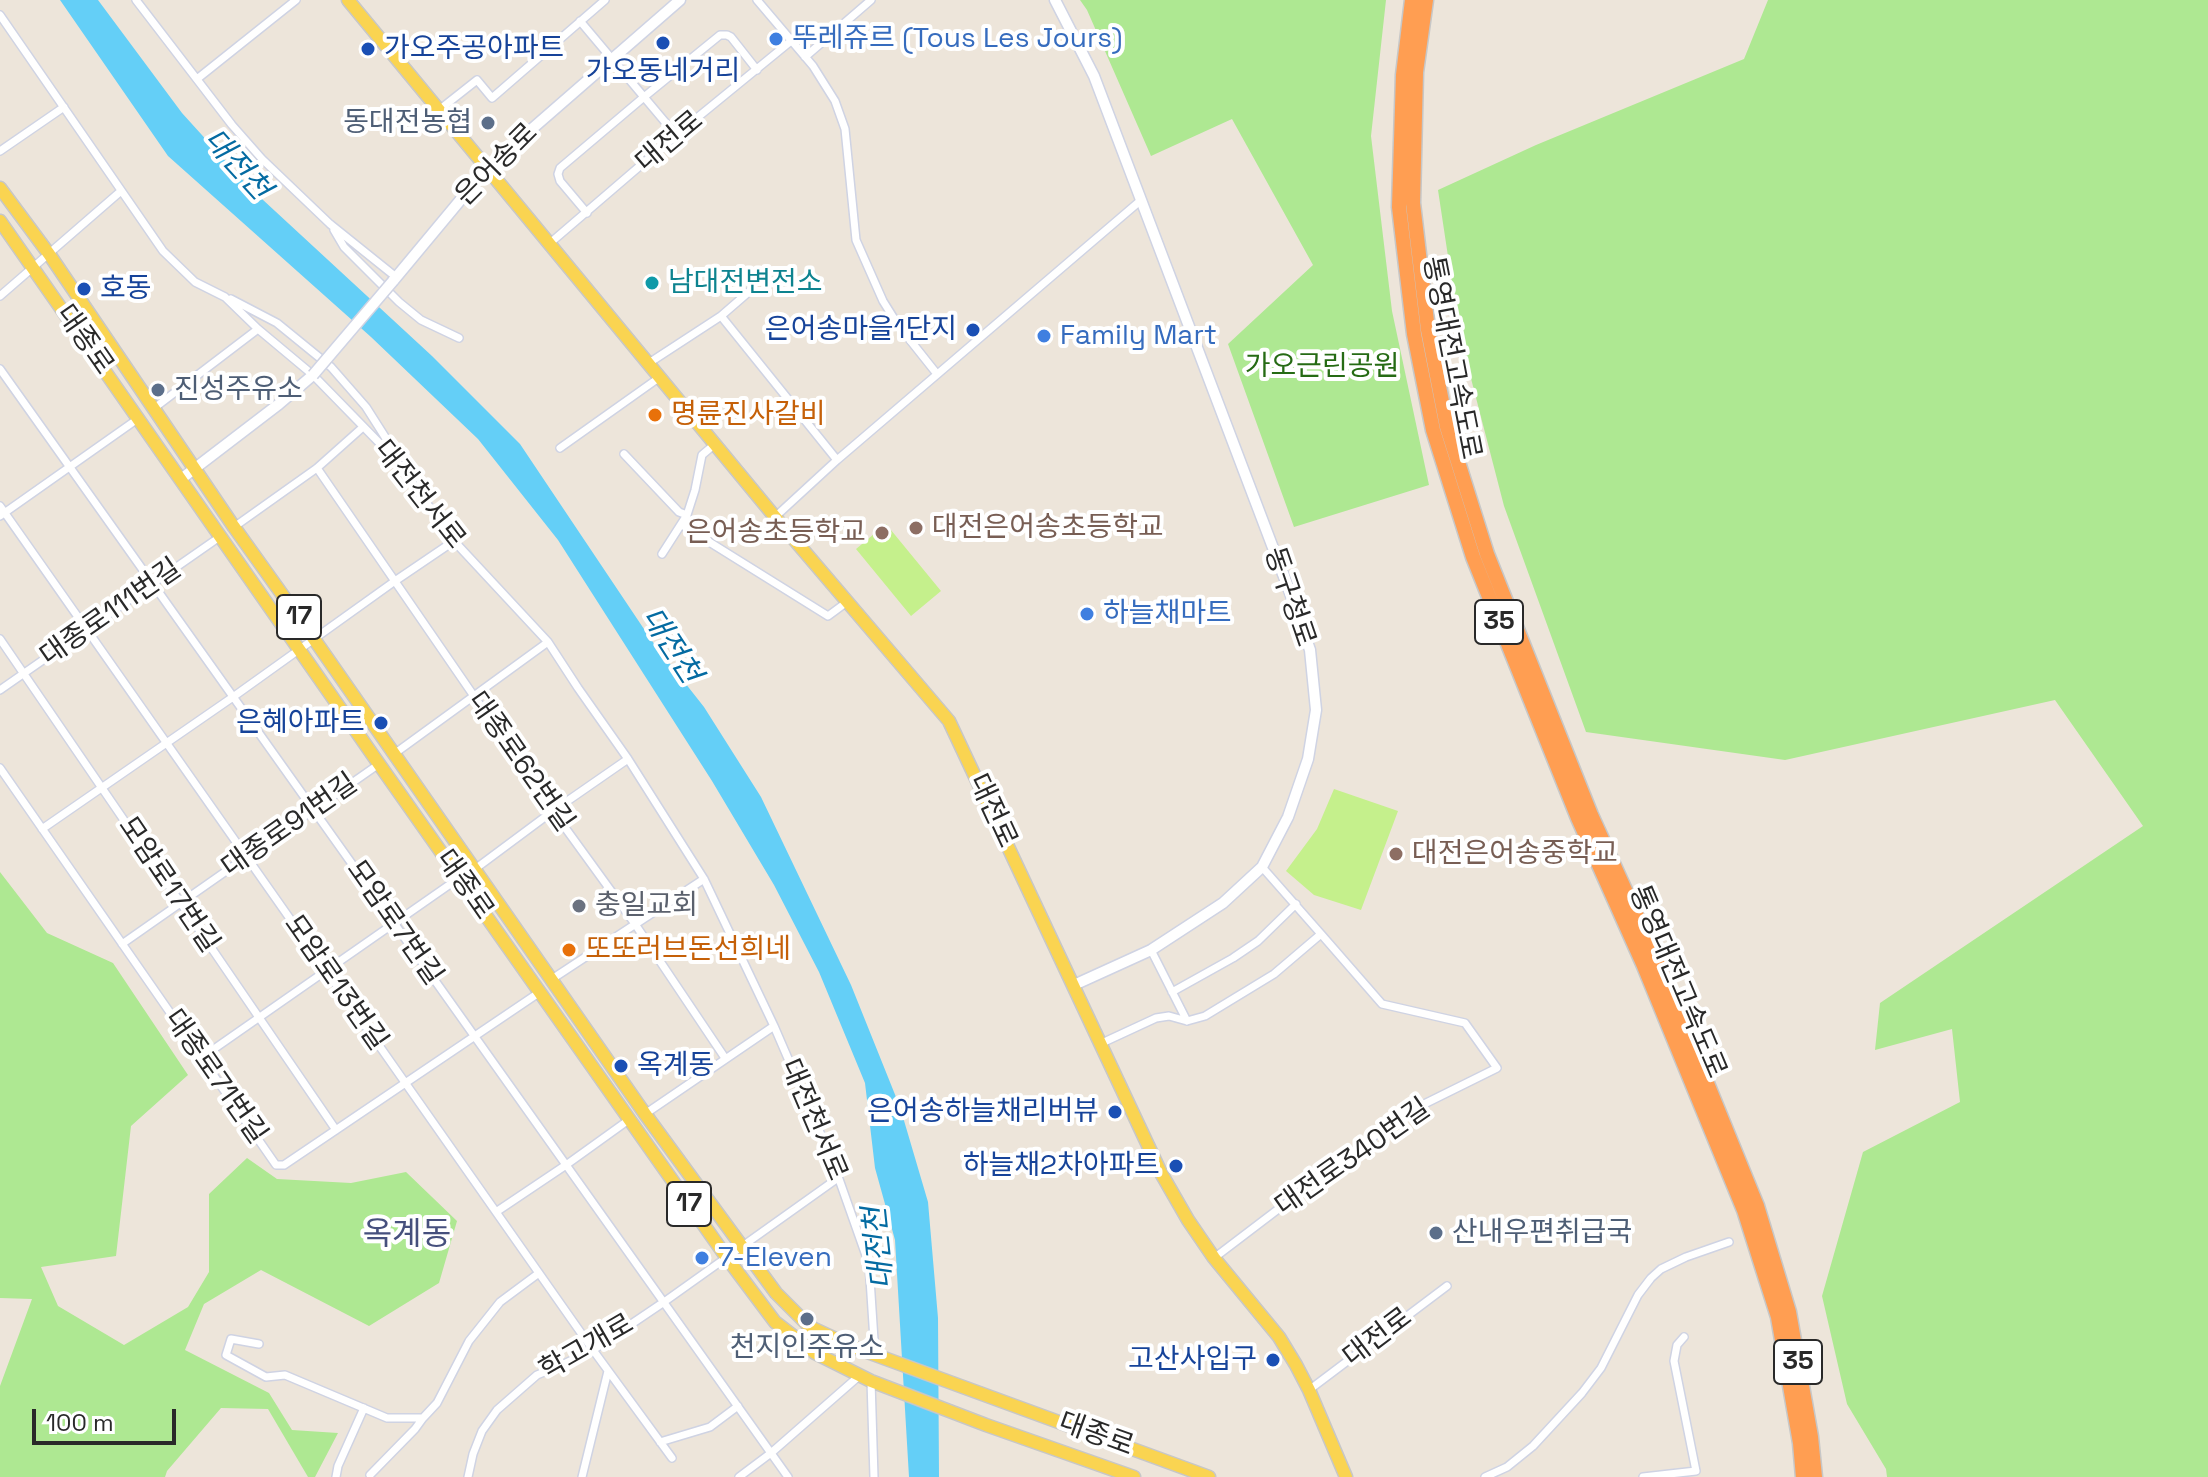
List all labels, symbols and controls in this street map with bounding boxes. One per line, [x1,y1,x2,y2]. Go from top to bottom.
place label: 뚜레쥬르 (Tous Les Jours) [792,22,1122,56]
marker: 뚜레쥬르 (Tous Les Jours) [767,30,785,48]
place label: 가오주공아파트 [384,32,564,66]
marker: 가오동네거리 [654,34,672,52]
marker: 가오주공아파트 [359,40,377,58]
place label: 가오동네거리 [586,55,740,89]
street label: 대전로 [630,104,710,180]
place label: 동대전농협 [343,106,472,140]
marker: 동대전농협 [479,114,497,132]
street label: 은어송로 [449,117,545,213]
water label: 대전천 [195,122,277,208]
street label: 통영대전고속도로 [1415,254,1487,462]
place label: 남대전변전소 [668,266,823,300]
place label: 호동 [100,272,152,306]
marker: 남대전변전소 [643,274,661,292]
marker: 호동 [75,280,93,298]
street label: 대종로 [48,299,120,381]
place label: 은어송마을1단지 [765,313,957,347]
place label: Family Mart [1060,319,1217,353]
marker: 은어송마을1단지 [964,321,982,339]
marker: Family Mart [1035,327,1053,345]
park label: 가오근린공원 [1245,350,1399,384]
place label: 진성주유소 [174,373,303,407]
marker: 진성주유소 [149,381,167,399]
place label: 명륜진사갈비 [671,398,826,432]
marker: 명륜진사갈비 [646,406,664,424]
street label: 대전천서로 [366,434,472,556]
place label: 대전은어송초등학교 [932,511,1164,545]
place label: 은어송초등학교 [686,516,866,550]
marker: 대전은어송초등학교 [907,519,925,537]
marker: 은어송초등학교 [873,524,891,542]
street label: 동구청로 [1256,543,1322,651]
street label: 대종로111번길 [34,552,188,674]
road number: 17 [277,595,321,639]
place label: 하늘채마트 [1103,597,1232,631]
road number: 35 [1475,600,1523,644]
water label: 대전천 [632,601,708,691]
marker: 하늘채마트 [1078,605,1096,623]
street label: 대종로62번길 [460,686,580,838]
place label: 은혜아파트 [236,706,365,740]
marker: 은혜아파트 [372,714,390,732]
street label: 대종로91번길 [216,767,364,885]
street label: 대전로 [960,769,1024,853]
street label: 모암로17번길 [110,811,226,959]
place label: 대전은어송중학교 [1412,837,1618,871]
street label: 대종로 [428,844,500,926]
marker: 대전은어송중학교 [1387,845,1405,863]
street label: 모암로7번길 [339,854,449,992]
street label: 통영대전고속도로 [1621,881,1733,1083]
place label: 충일교회 [595,889,698,923]
marker: 충일교회 [570,897,588,915]
street label: 모암로13번길 [276,909,394,1057]
place label: 또또러브돈선희네 [585,933,791,967]
marker: 또또러브돈선희네 [560,941,578,959]
street label: 대종로71번길 [156,1003,274,1151]
place label: 옥계동 [637,1049,714,1083]
street label: 대전천서로 [772,1054,854,1186]
marker: 옥계동 [612,1057,630,1075]
street label: 대전로340번길 [1269,1092,1437,1224]
place label: 은어송하늘채리버뷰 [867,1095,1099,1129]
marker: 은어송하늘채리버뷰 [1106,1103,1124,1121]
place label: 하늘채2차아파트 [963,1149,1160,1183]
marker: 하늘채2차아파트 [1167,1157,1185,1175]
road number: 17 [667,1182,711,1226]
water label: 대전천 [858,1205,902,1291]
district label: 옥계동 [363,1216,451,1254]
place label: 산내우편취급국 [1452,1216,1632,1250]
marker: 산내우편취급국 [1427,1224,1445,1242]
place label: 7-Eleven [718,1241,832,1275]
marker: 7-Eleven [693,1249,711,1267]
street label: 대전로 [1337,1301,1419,1375]
street label: 학고개로 [534,1308,640,1388]
marker: 천지인주유소 [798,1310,816,1328]
place label: 천지인주유소 [730,1331,884,1365]
road number: 35 [1774,1340,1822,1384]
place label: 고산사입구 [1128,1343,1257,1377]
marker: 고산사입구 [1264,1351,1282,1369]
scale bar [36,1393,180,1443]
street label: 대종로 [1054,1406,1138,1464]
text: 100 m [46,1407,114,1438]

